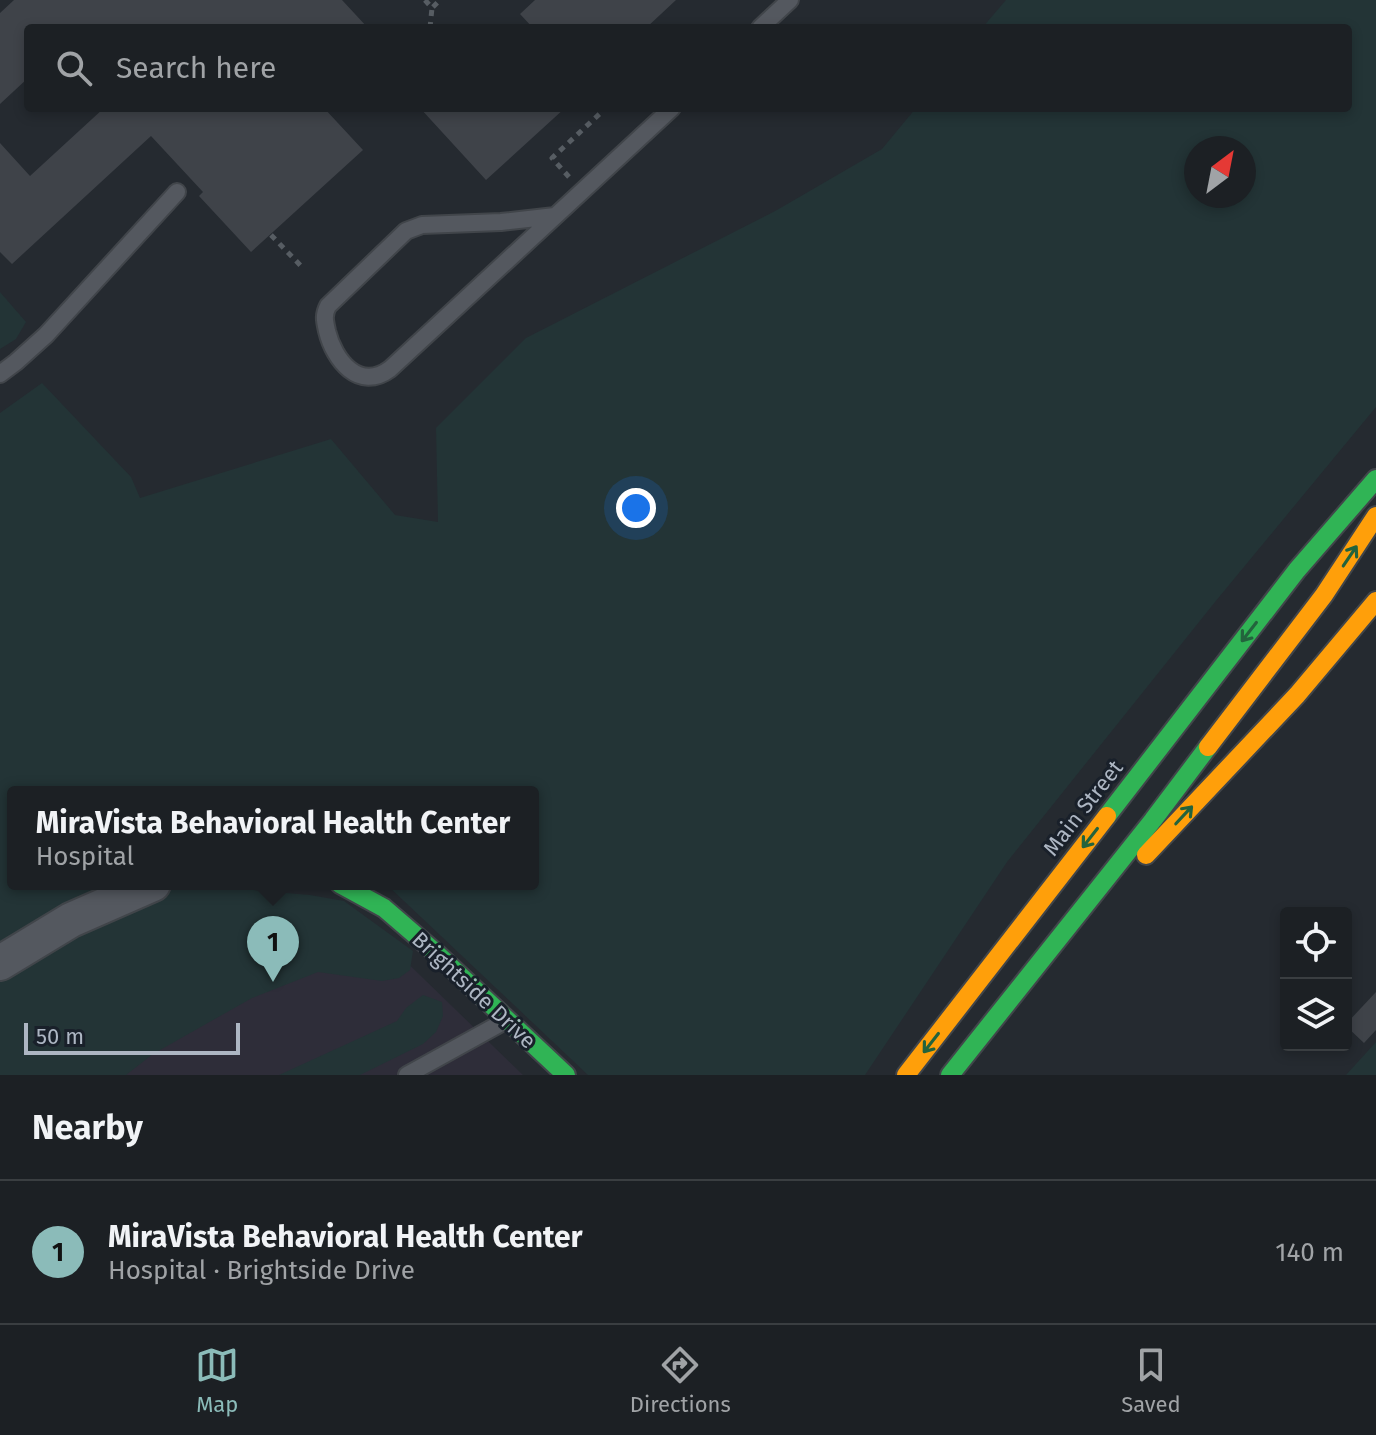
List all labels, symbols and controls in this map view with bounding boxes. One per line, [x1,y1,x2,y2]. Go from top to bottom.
search box [24,24,1352,112]
icon: search [52,46,96,90]
text: Search here [116,50,276,86]
north arrow [1184,136,1256,208]
your location [616,488,656,528]
one-way arrow [1342,545,1358,567]
one-way arrow [1241,621,1258,642]
street label: Main Street [1037,755,1129,861]
popup [7,786,539,890]
text: MiraVista Behavioral Health Center [36,805,510,841]
one-way arrow [1174,806,1193,825]
one-way arrow [1081,827,1099,848]
text: Hospital [36,841,134,872]
map controls [1280,907,1352,1051]
button: locate [1280,907,1352,979]
pin: 1 [247,916,299,982]
street label: Brightside Drive [407,926,541,1054]
button: layers [1280,979,1352,1051]
scale bar [24,1019,240,1055]
text: 50 m [36,1023,84,1050]
one-way arrow [922,1032,939,1053]
text: Nearby [32,1107,143,1148]
text: MiraVista Behavioral Health Center [108,1219,583,1255]
text: 1 [52,1237,64,1268]
text: 140 m [1275,1237,1344,1268]
text: Hospital · Brightside Drive [108,1255,415,1286]
tab: Map [195,1343,239,1418]
tab: Directions [630,1343,731,1418]
tab: Saved [1121,1343,1181,1418]

